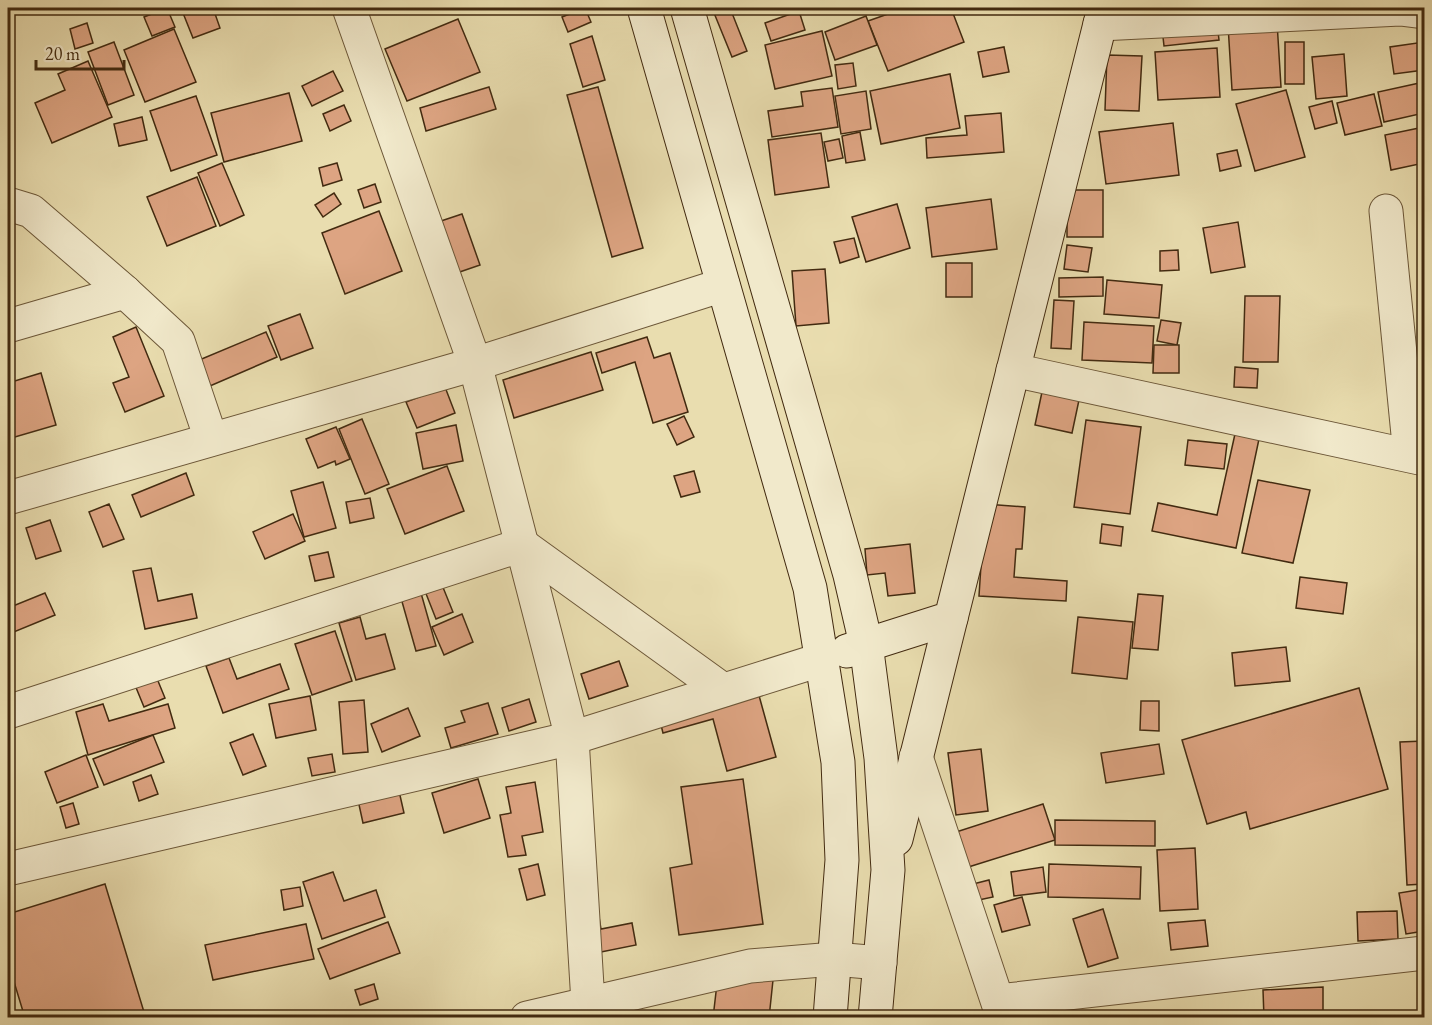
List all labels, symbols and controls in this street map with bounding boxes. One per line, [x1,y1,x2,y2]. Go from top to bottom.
scale bar [36,33,124,71]
text: 20 m [45,42,80,65]

